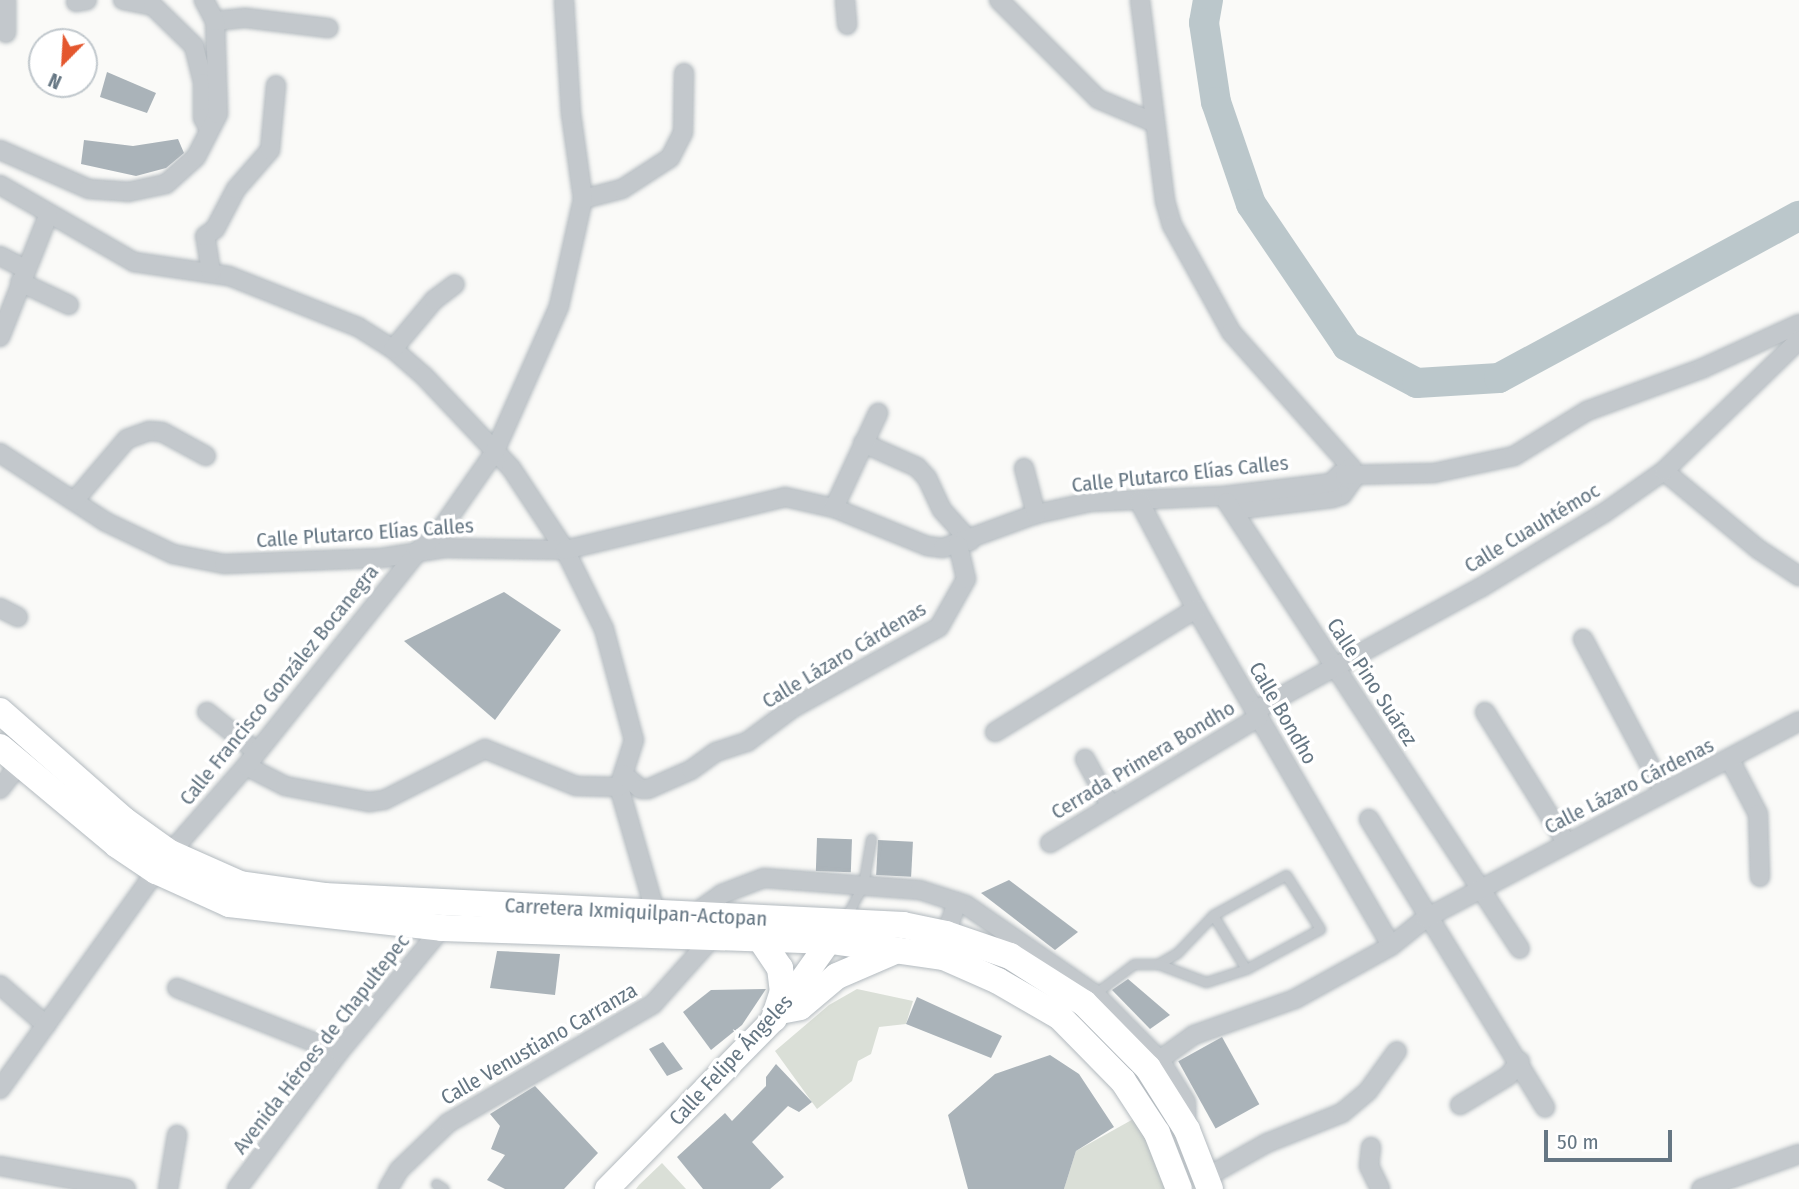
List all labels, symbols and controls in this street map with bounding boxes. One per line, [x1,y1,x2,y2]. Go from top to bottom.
north arrow [28,28,98,98]
text: N [45,68,65,94]
street label: Calle Plutarco Elías Calles [1070,450,1290,498]
street label: Calle Cuauhtémoc [1460,478,1604,578]
street label: Calle Plutarco Elías Calles [255,513,475,553]
street label: Calle Francisco González Bocanegra [174,560,384,810]
street label: Calle Lázaro Cárdenas [758,596,930,714]
street label: Calle Pino Suárez [1321,613,1423,751]
street label: Calle Bondho [1244,657,1322,769]
street label: Cerrada Primera Bondho [1047,695,1239,825]
street label: Calle Lázaro Cárdenas [1540,732,1718,840]
street label: Carretera Ixmiquilpan-Actopan [504,893,768,931]
street label: Avenida Héroes de Chapultepec [227,929,415,1159]
street label: Calle Venustiano Carranza [436,978,642,1110]
street label: Calle Felipe Ángeles [664,989,798,1131]
scale bar [1547,1116,1675,1160]
text: 50 m [1557,1129,1599,1155]

